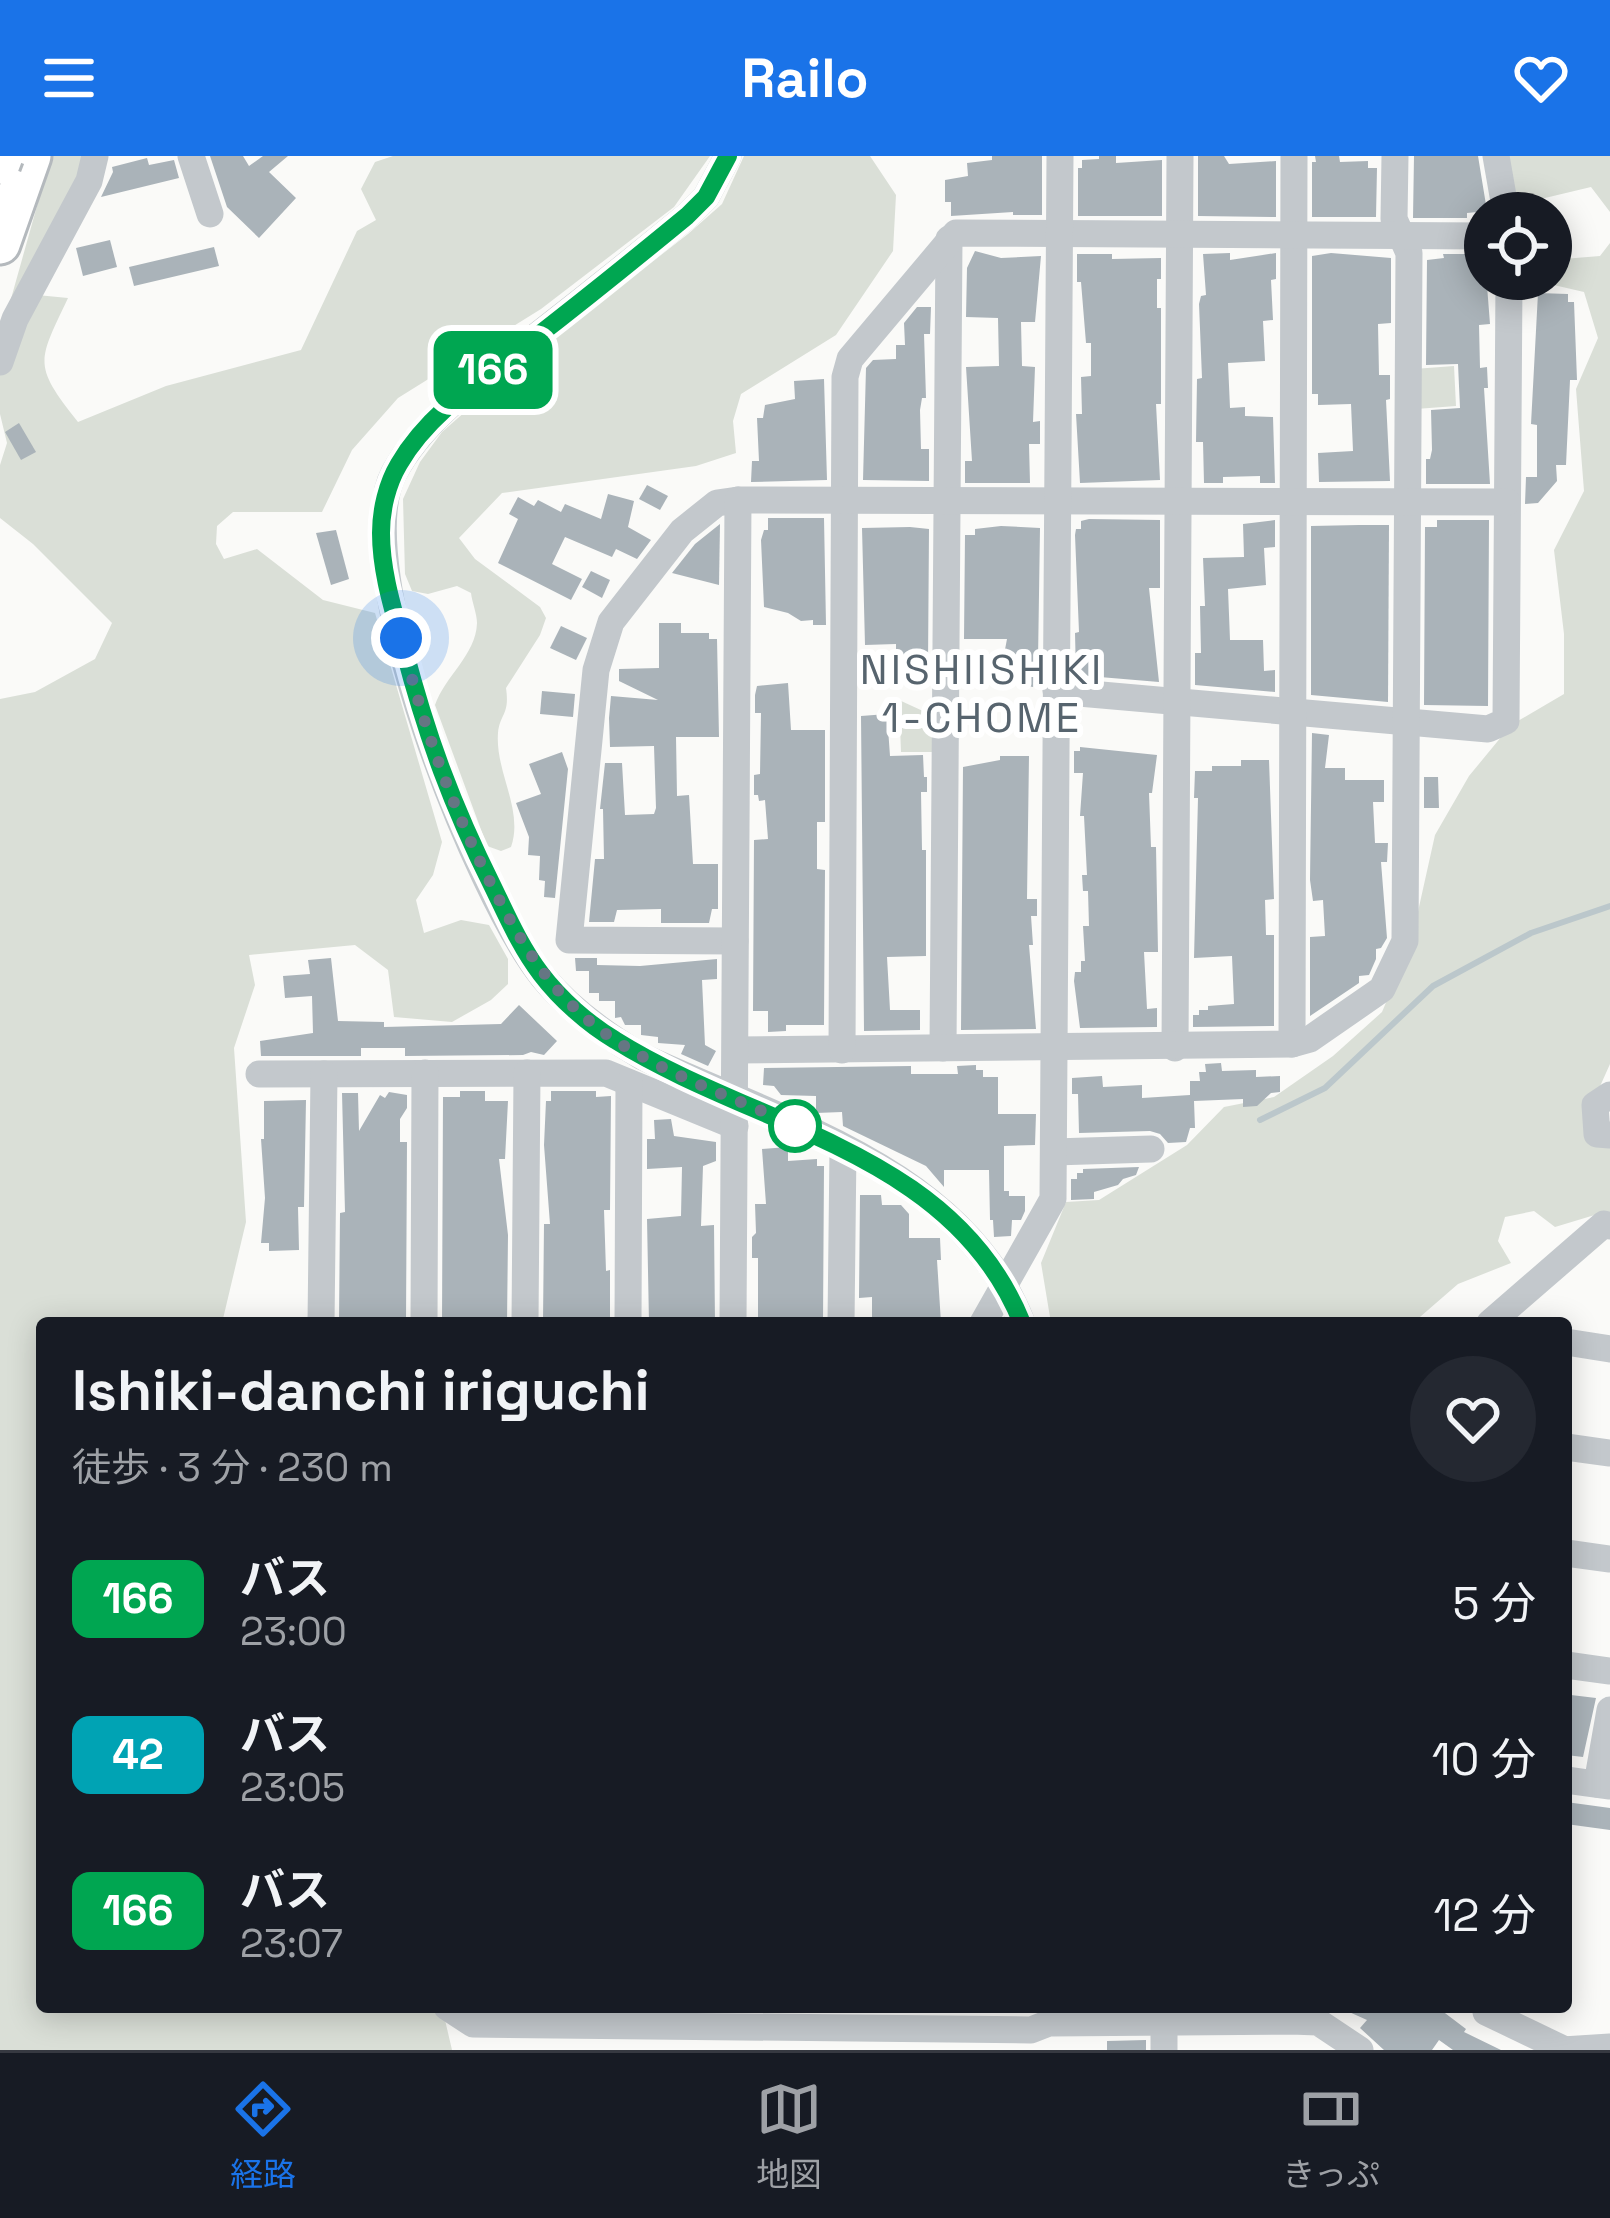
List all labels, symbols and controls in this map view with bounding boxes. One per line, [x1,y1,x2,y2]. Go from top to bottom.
text: Railo [741,44,869,113]
icon: menu [36,45,102,111]
icon: heart [1508,45,1574,111]
map controls [1464,192,1572,300]
button: locate [1464,192,1572,300]
line badge: 166 [424,331,562,409]
text: 166 [458,343,528,396]
your location [371,608,431,668]
district label: NISHIISHIKI 1-CHOME [860,643,1104,744]
unlabelled marker [770,1101,820,1151]
text: Ishiki-danchi iriguchi [72,1354,650,1427]
button: heart [1410,1356,1536,1482]
text: 徒歩 · 3 分 · 230 m [72,1443,393,1492]
text: バス [240,1550,330,1607]
text: 166 [103,1572,173,1625]
text: 5 分 [1452,1575,1536,1632]
text: 23:00 [240,1607,347,1656]
text: バス [240,1706,330,1763]
text: 42 [112,1728,164,1781]
text: 10 分 [1432,1731,1536,1788]
text: 23:05 [240,1763,345,1812]
text: バス [240,1862,330,1919]
text: 166 [103,1884,173,1937]
text: 12 分 [1433,1887,1536,1944]
text: 23:07 [240,1919,343,1968]
tab: 経路 [230,2076,296,2196]
tab: 地図 [756,2076,822,2196]
tab: きっぷ [1282,2076,1380,2196]

